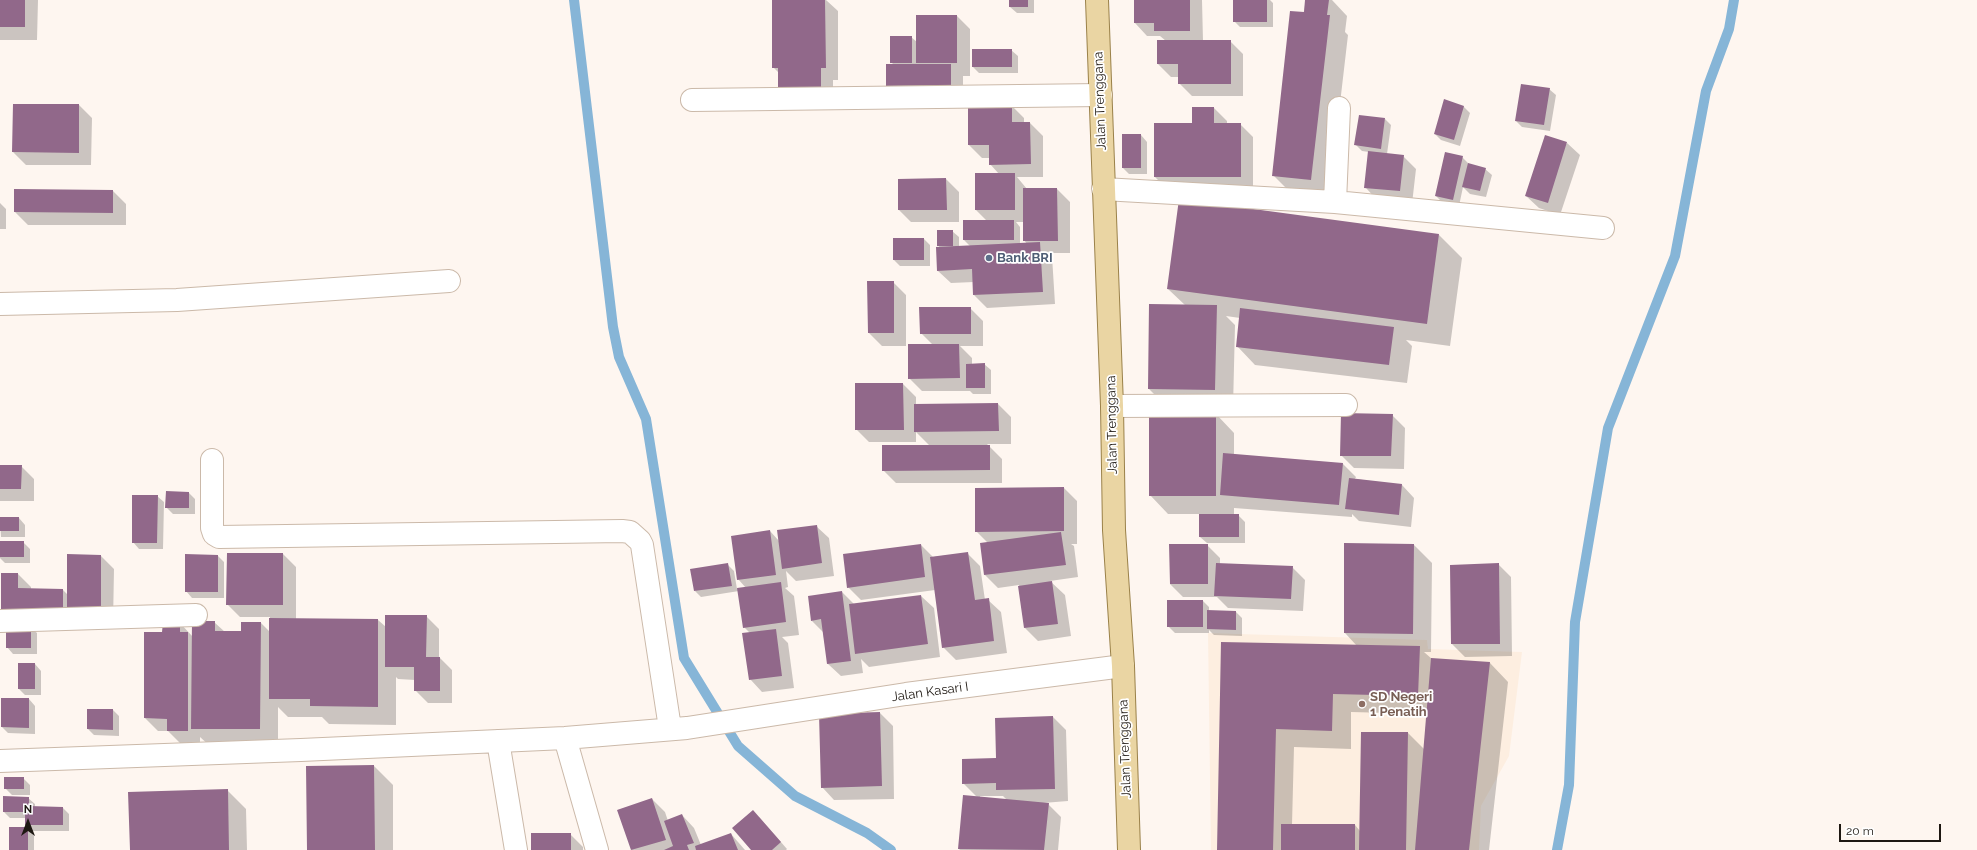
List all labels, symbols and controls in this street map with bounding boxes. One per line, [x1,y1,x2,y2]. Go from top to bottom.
street label: Jalan Trenggana [1090,51,1110,151]
place label: Bank BRI [997,250,1053,266]
marker: Bank BRI [984,253,994,263]
street label: Jalan Trenggana [1103,375,1121,475]
street label: Jalan Kasari I [891,679,969,705]
place label: SD Negeri 1 Penatih [1370,689,1432,720]
street label: Jalan Trenggana [1115,699,1135,799]
marker: SD Negeri 1 Penatih [1357,699,1367,709]
north arrow [8,802,48,842]
text: N [24,803,32,816]
scale bar [1841,816,1943,842]
text: 20 m [1846,824,1874,838]

